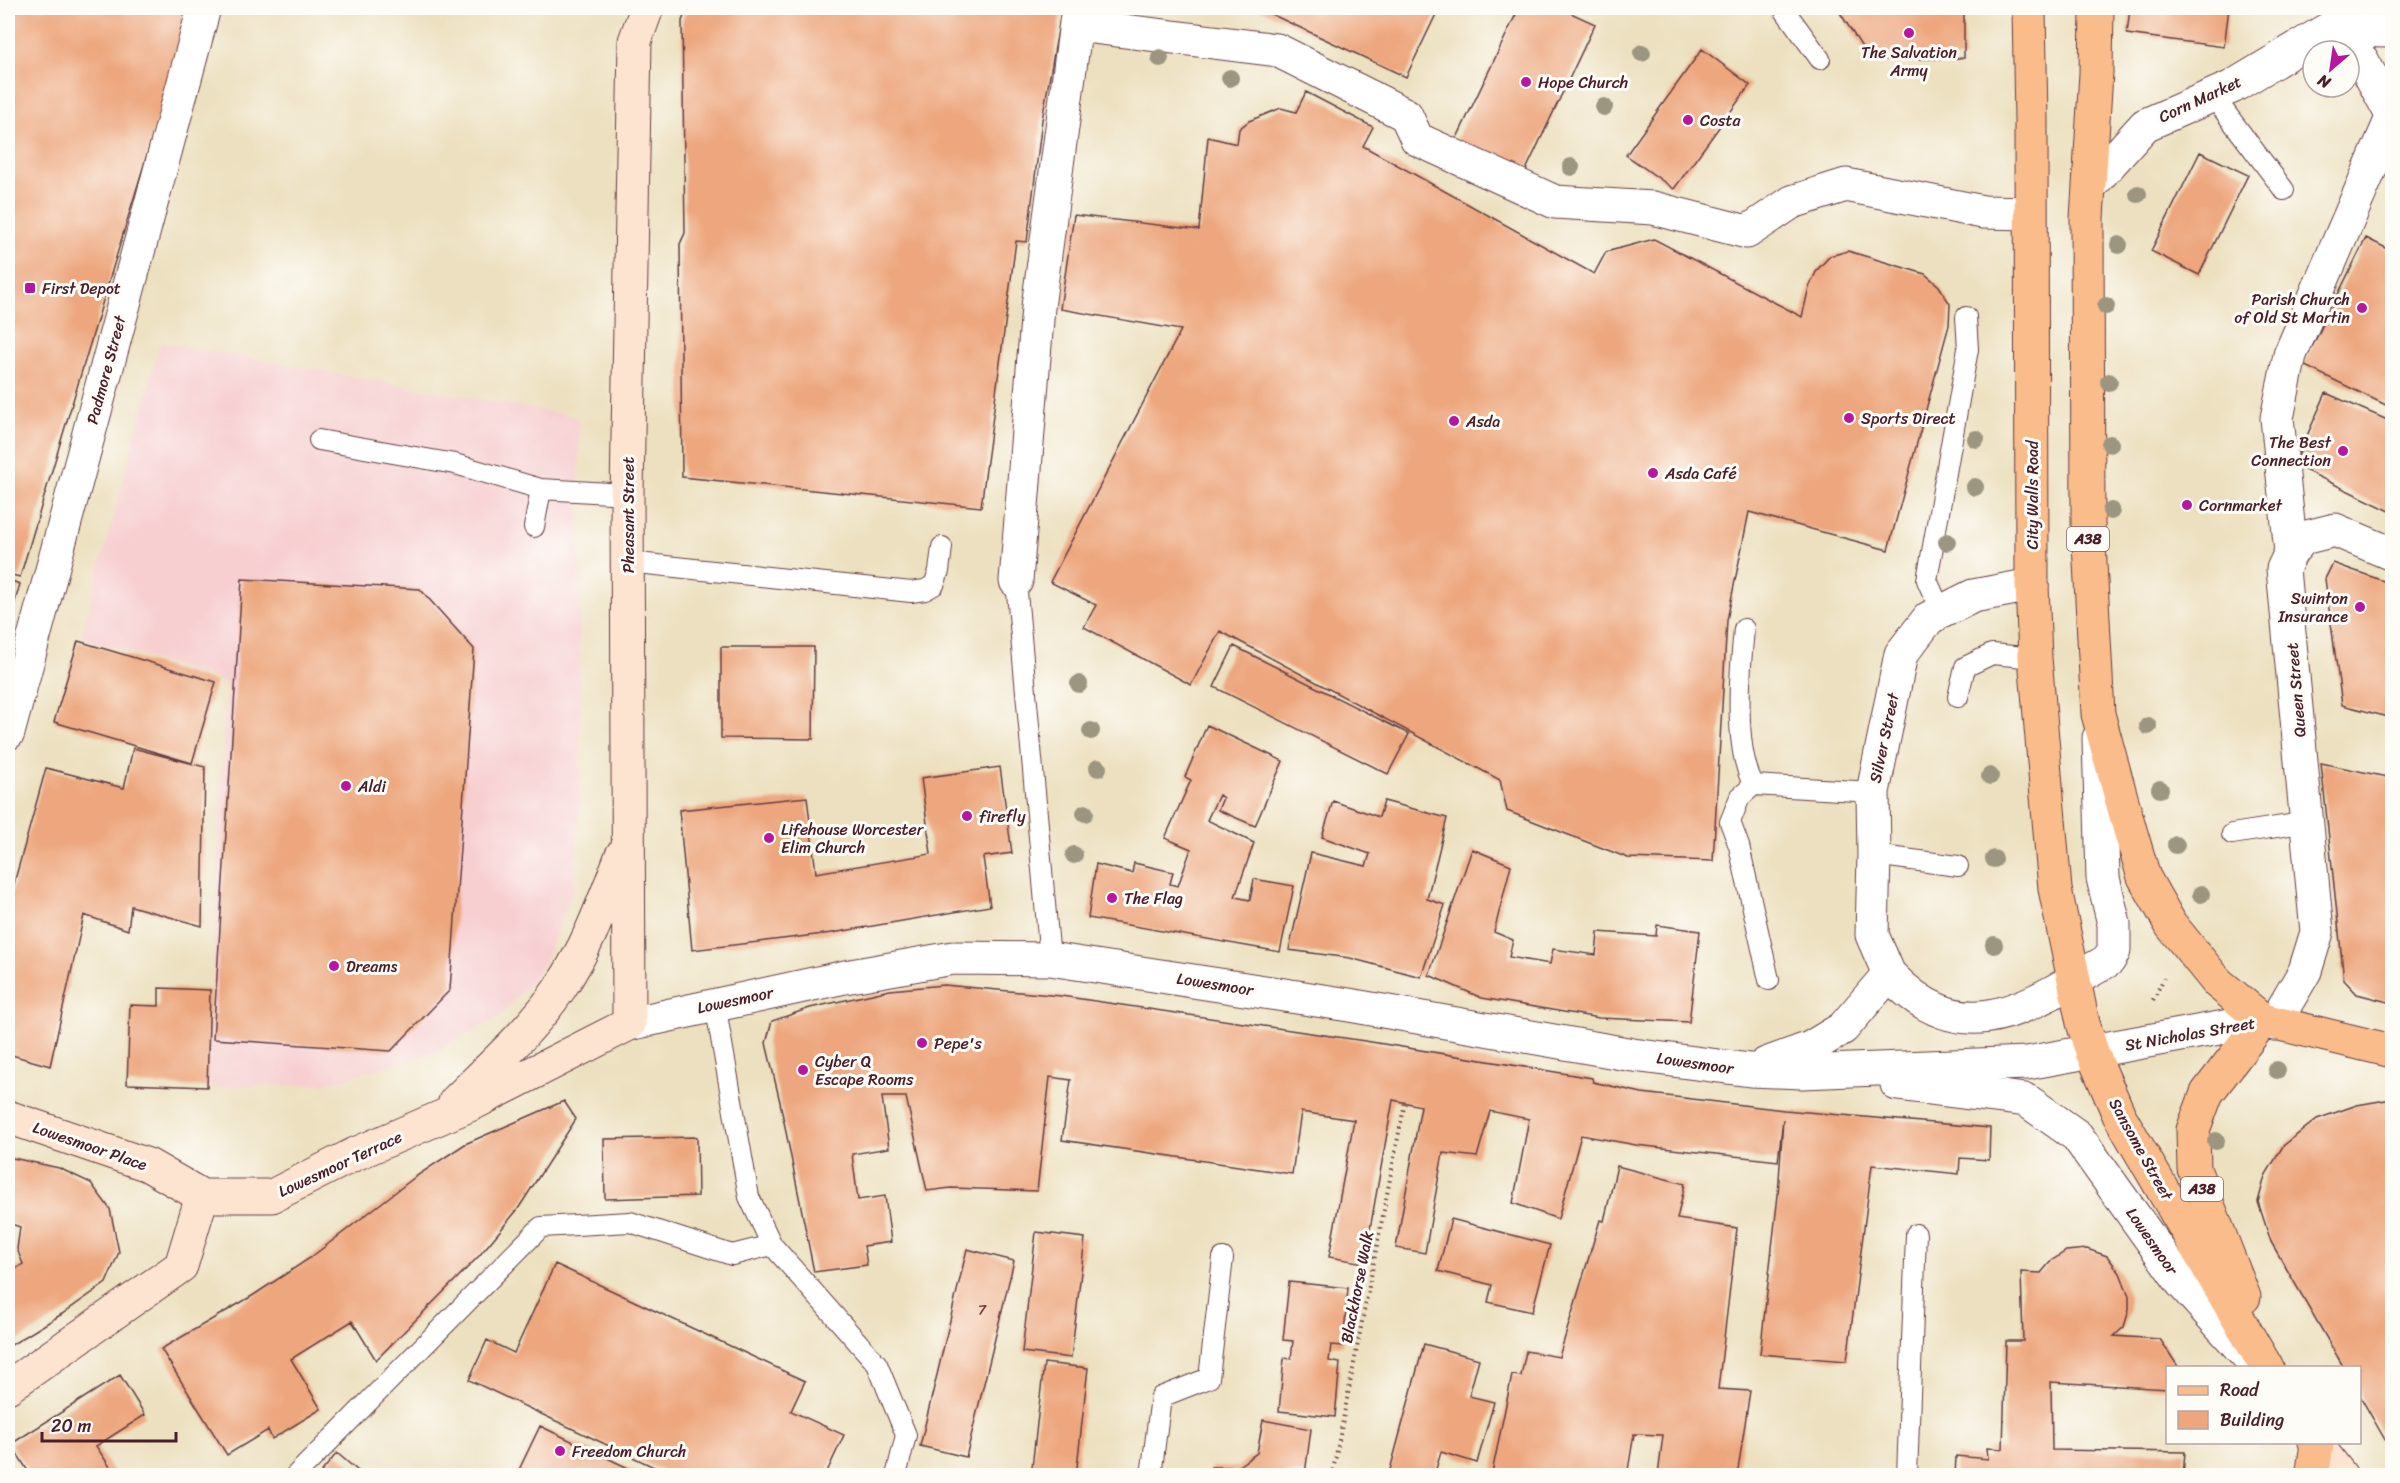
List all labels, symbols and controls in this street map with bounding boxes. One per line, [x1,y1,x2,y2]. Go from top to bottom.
marker: The Salvation Army [1902,26,1916,40]
place label: The Salvation Army [1861,38,1957,85]
north arrow [2301,39,2361,99]
text: N [2311,66,2337,98]
street label: Corn Market [2154,67,2246,131]
place label: Hope Church [1538,68,1628,97]
marker: Hope Church [1519,75,1533,89]
place label: Costa [1700,106,1741,135]
marker: Costa [1681,113,1695,127]
place label: First Depot [42,274,121,303]
marker: First Depot [23,281,37,295]
place label: Parish Church of Old St Martin [2234,285,2350,332]
marker: Parish Church of Old St Martin [2355,301,2369,315]
street label: Padmore Street [78,312,135,428]
place label: Sports Direct [1861,404,1955,433]
place label: Asda [1465,407,1500,436]
marker: Sports Direct [1842,411,1856,425]
marker: Asda [1447,414,1461,428]
place label: The Best Connection [2251,428,2332,475]
street label: City Walls Road [2018,439,2047,550]
marker: The Best Connection [2336,444,2350,458]
street label: Pheasant Street [614,457,643,573]
place label: Asda Café [1664,459,1737,488]
marker: Asda Café [1646,466,1660,480]
place label: Cornmarket [2199,491,2282,520]
marker: Cornmarket [2180,498,2194,512]
road number: A38 [2067,527,2109,551]
place label: Swinton Insurance [2277,584,2348,631]
marker: Swinton Insurance [2353,600,2367,614]
street label: Queen Street [2277,642,2315,738]
street label: Silver Street [1860,690,1908,786]
place label: Aldi [357,772,386,801]
marker: Aldi [339,779,353,793]
place label: firefly [979,802,1026,831]
marker: firefly [960,809,974,823]
place label: Lifehouse Worcester Elim Church [781,815,925,862]
marker: Lifehouse Worcester Elim Church [762,831,776,845]
place label: The Flag [1124,884,1183,913]
marker: The Flag [1105,891,1119,905]
place label: Dreams [346,952,398,981]
marker: Dreams [327,959,341,973]
street label: Lowesmoor [1175,964,1257,1005]
street label: Lowesmoor [694,978,777,1022]
street label: St Nicholas Street [2123,1008,2258,1060]
place label: Pepe's [934,1029,983,1058]
marker: Pepe's [915,1036,929,1050]
street label: Lowesmoor [1655,1043,1737,1083]
place label: Cyber Q Escape Rooms [815,1047,914,1094]
marker: Cyber Q Escape Rooms [796,1063,810,1077]
street label: Sansome Street [2101,1093,2181,1206]
street label: Lowesmoor Place [29,1113,151,1179]
street label: Lowesmoor Terrace [273,1122,407,1206]
road number: A38 [2181,1177,2223,1201]
street label: Lowesmoor [2118,1201,2187,1282]
street label: Blackhorse Walk [1332,1228,1382,1346]
house number: 7 [978,1298,987,1323]
legend [2166,1366,2361,1444]
text: Road [2220,1374,2260,1406]
text: Building [2220,1404,2284,1436]
scale bar [42,1405,176,1443]
text: 20 m [51,1410,91,1442]
place label: Freedom Church [572,1437,686,1466]
marker: Freedom Church [553,1444,567,1458]

